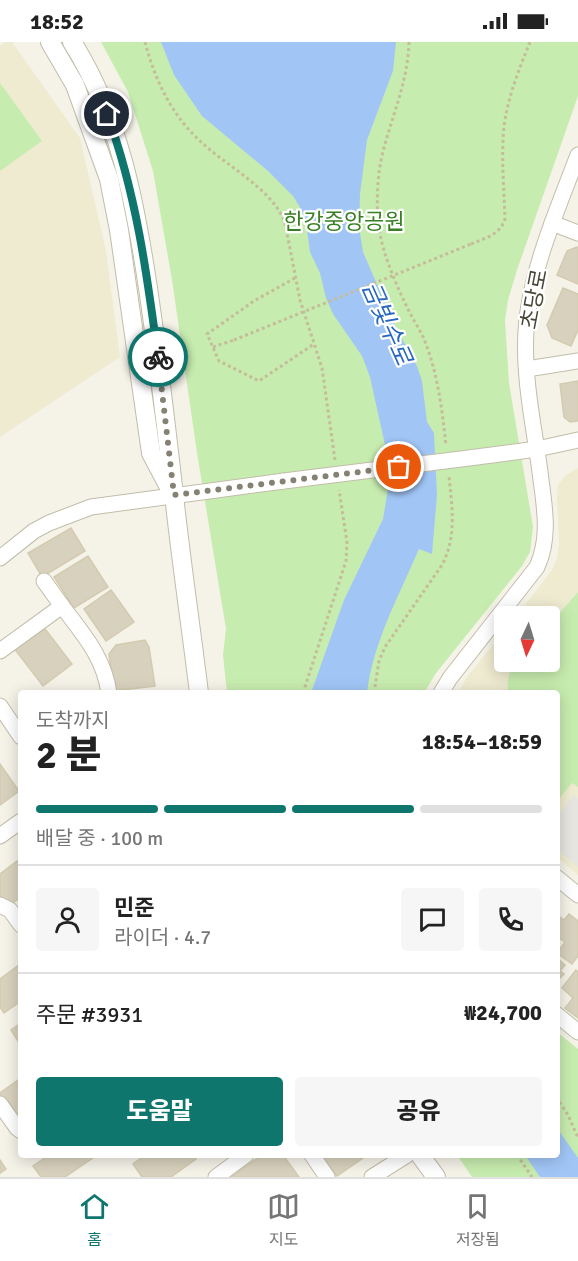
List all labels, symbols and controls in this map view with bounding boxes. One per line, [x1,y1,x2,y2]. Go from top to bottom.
text: 18:52 [30,8,84,35]
pin [81,88,132,139]
icon: home [90,97,123,130]
park label: 한강중앙공원 [283,208,405,235]
street label: 초당로 [515,267,553,331]
water label: 금빛수로 [355,277,419,370]
courier [128,327,188,387]
icon: bike [142,341,175,374]
pin [373,441,424,492]
icon: bag [382,450,415,483]
north arrow [494,606,560,672]
map controls [494,606,560,672]
text: 도착까지 [36,708,110,733]
text: 18:54–18:59 [422,728,542,755]
text: 2 분 [36,731,102,779]
text: 배달 중 · 100 m [36,826,163,851]
button: person [36,888,99,951]
button: chat [401,888,464,951]
button: phone [479,888,542,951]
text: 민준 [114,894,154,921]
text: 라이더 · 4.7 [114,925,211,950]
text: ₩24,700 [464,999,542,1026]
text: 주문 #3931 [36,1001,143,1028]
button: 도움말 [36,1077,283,1146]
button: 공유 [295,1077,542,1146]
tab: 홈 [78,1190,111,1250]
tab: 지도 [267,1190,300,1250]
tab: 저장됨 [456,1190,500,1250]

